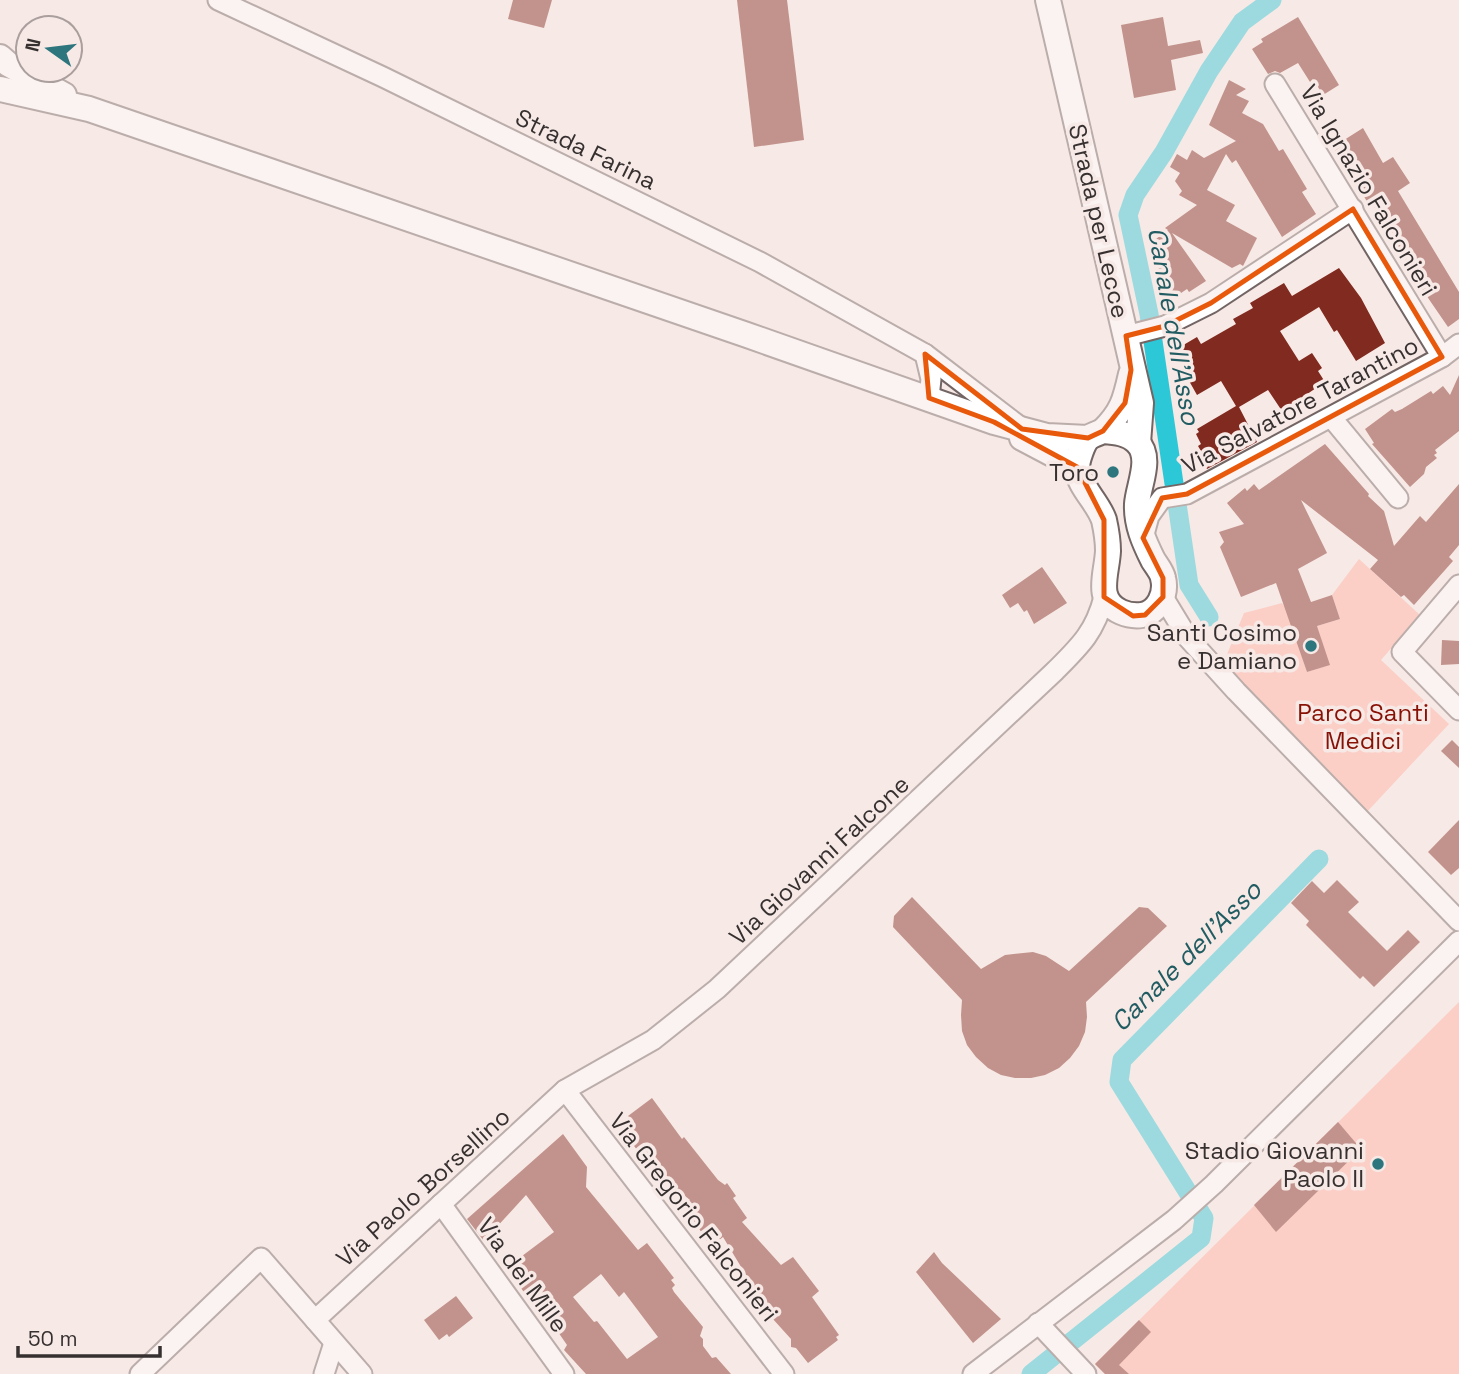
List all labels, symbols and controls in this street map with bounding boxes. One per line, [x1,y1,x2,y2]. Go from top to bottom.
north arrow [14,14,84,84]
text: N [19,36,47,54]
street label: Via Ignazio Falconieri [1294,79,1444,301]
street label: Strada Farina [510,101,662,197]
street label: Strada per Lecce [1062,121,1136,321]
water label: Canale dell'Asso [1140,225,1208,428]
street label: Via Salvatore Tarantino [1176,329,1424,481]
place label: Toro [1049,457,1099,488]
marker: Toro [1105,464,1121,480]
place label: Santi Cosimo e Damiano [1147,617,1297,676]
marker: Santi Cosimo e Damiano [1303,638,1319,654]
park label: Parco Santi Medici [1297,697,1429,756]
street label: Via Giovanni Falcone [722,768,916,952]
water label: Canale dell'Asso [1103,873,1269,1039]
street label: Via Paolo Borsellino [330,1101,516,1273]
street label: Via Gregorio Falconieri [603,1106,785,1328]
place label: Stadio Giovanni Paolo II [1185,1135,1364,1194]
marker: Stadio Giovanni Paolo II [1370,1156,1386,1172]
street label: Via dei Mille [471,1211,575,1339]
scale bar [18,1314,159,1358]
text: 50 m [28,1325,78,1352]

